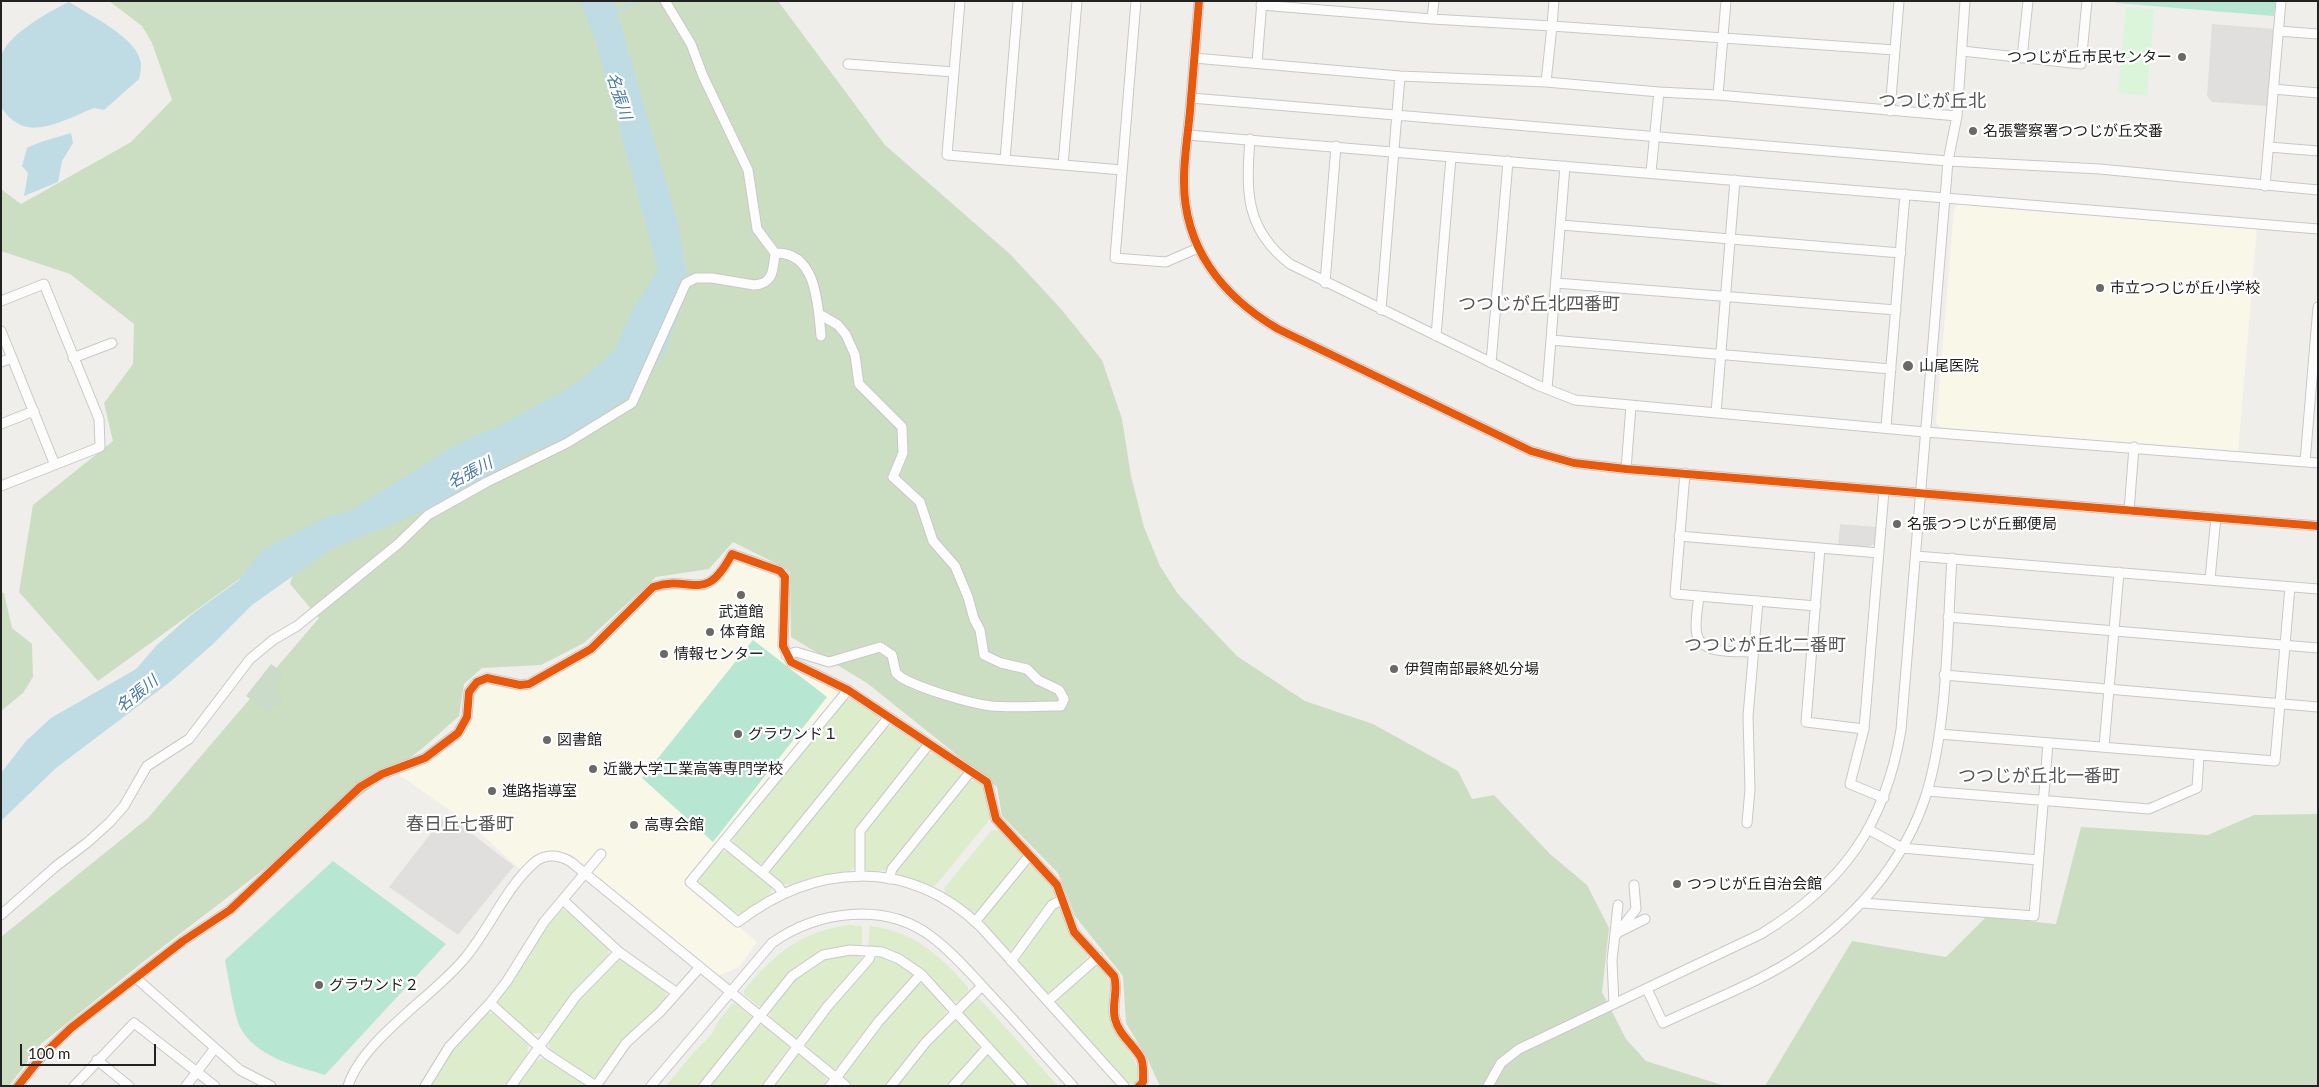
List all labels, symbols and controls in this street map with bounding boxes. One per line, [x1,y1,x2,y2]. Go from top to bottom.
place label: つつじが丘市民センター [2007,48,2172,66]
marker: つつじが丘市民センター [2176,51,2188,63]
water label: 名張川 [602,70,636,122]
district label: つつじが丘北 [1878,90,1986,112]
place label: 名張警察署つつじが丘交番 [1983,122,2163,140]
marker: 名張警察署つつじが丘交番 [1967,125,1979,137]
place label: 市立つつじが丘小学校 [2110,279,2260,297]
marker: 市立つつじが丘小学校 [2094,282,2106,294]
district label: つつじが丘北四番町 [1458,293,1620,315]
place label: 山尾医院 [1919,357,1979,375]
marker: 山尾医院 [1901,359,1915,373]
water label: 名張川 [444,453,496,493]
place label: 名張つつじが丘郵便局 [1907,515,2057,533]
marker: 名張つつじが丘郵便局 [1891,518,1903,530]
marker: 武道館 [735,589,747,601]
place label: 武道館 [719,603,763,621]
place label: 体育館 [720,623,765,641]
marker: 体育館 [704,626,716,638]
district label: つつじが丘北二番町 [1684,634,1846,656]
place label: 情報センター [674,645,764,663]
marker: 情報センター [658,648,670,660]
place label: 伊賀南部最終処分場 [1404,660,1539,678]
marker: 伊賀南部最終処分場 [1388,663,1400,675]
water label: 名張川 [112,671,162,717]
place label: グラウンド１ [748,725,838,743]
marker: グラウンド１ [732,728,744,740]
place label: 図書館 [557,731,602,749]
marker: 図書館 [541,734,553,746]
place label: 近畿大学工業高等専門学校 [603,760,783,778]
marker: 近畿大学工業高等専門学校 [587,763,599,775]
district label: つつじが丘北一番町 [1958,765,2120,787]
place label: 進路指導室 [502,782,577,800]
marker: 進路指導室 [486,785,498,797]
district label: 春日丘七番町 [406,813,514,835]
place label: 高専会館 [644,816,704,834]
marker: 高専会館 [628,819,640,831]
place label: つつじが丘自治会館 [1687,875,1822,893]
marker: つつじが丘自治会館 [1671,878,1683,890]
place label: グラウンド２ [329,976,419,994]
marker: グラウンド２ [313,979,325,991]
scale bar [22,1034,159,1066]
text: 100 m [28,1044,70,1062]

